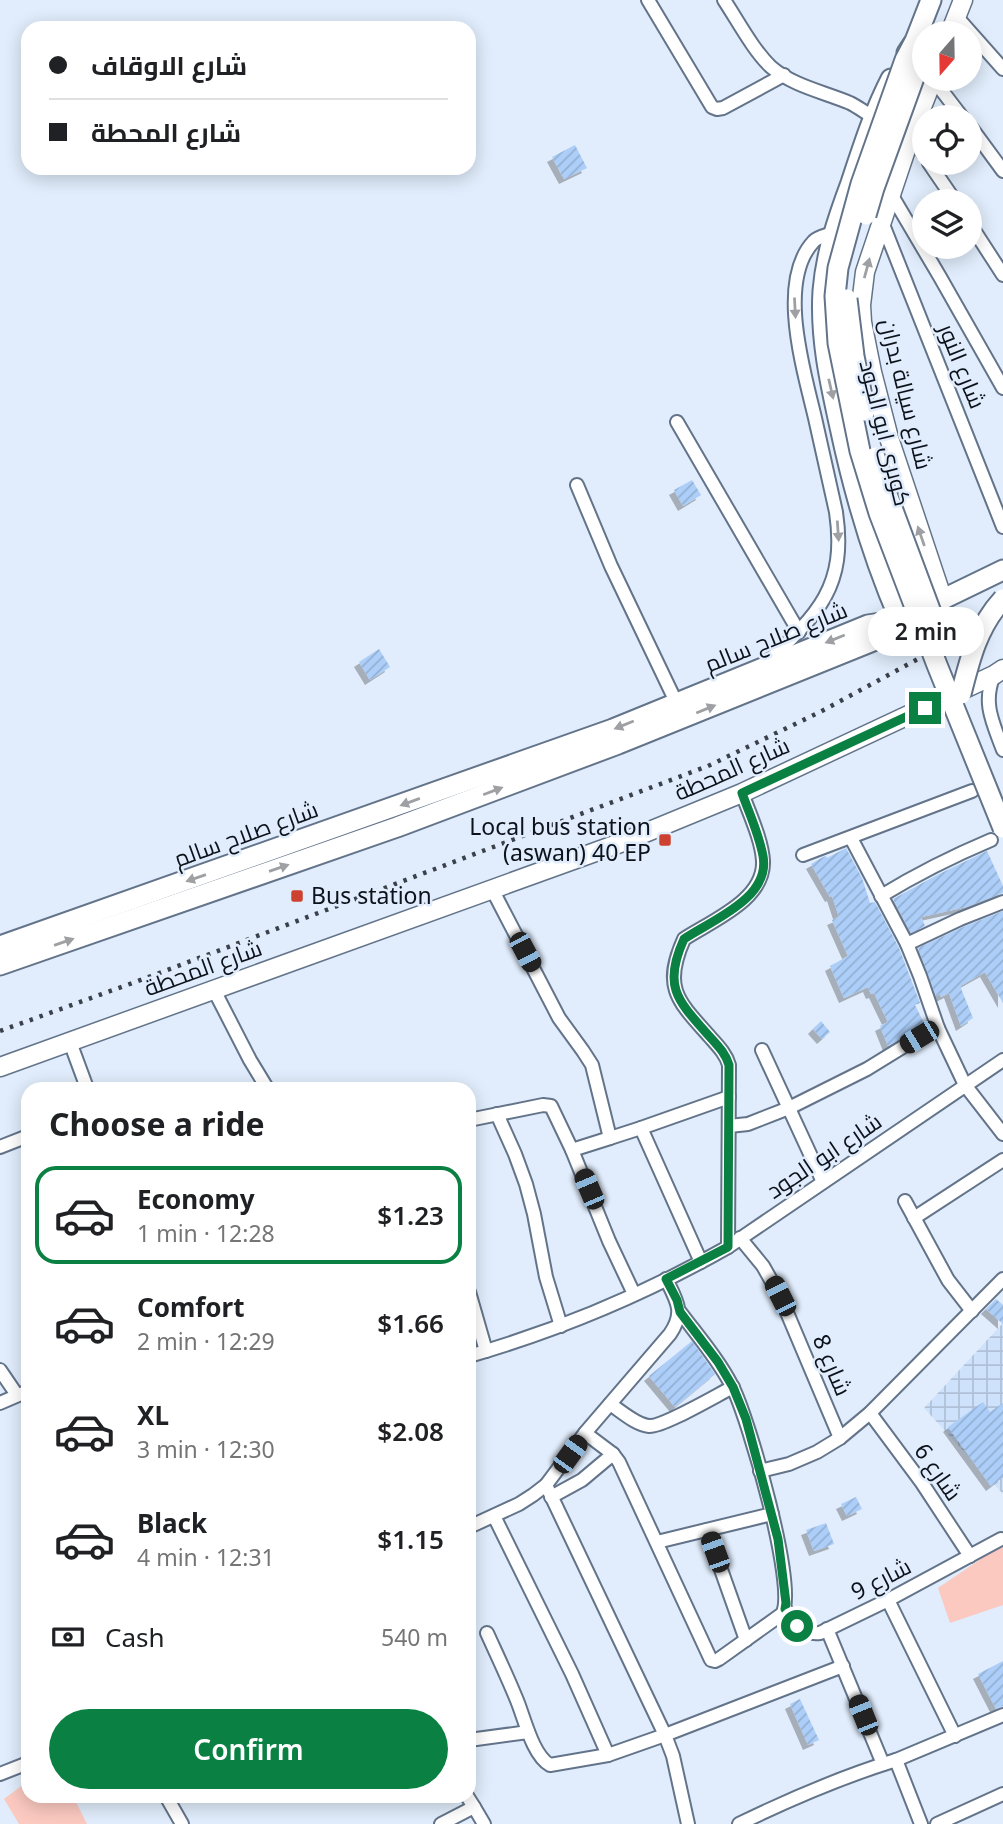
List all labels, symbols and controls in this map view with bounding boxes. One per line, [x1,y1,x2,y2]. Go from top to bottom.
north arrow [912,21,982,91]
map controls [912,21,982,259]
text: شارع الاوقاف [91,47,247,83]
button: locate [912,105,982,175]
text: شارع المحطة [91,114,241,150]
button: layers [912,189,982,259]
one-way arrow [862,257,872,278]
one-way arrow [790,298,801,320]
street label: شارع سيالة بدران [872,315,941,473]
street label: شارع النور [930,316,994,413]
street label: كوبرى ابو الجود [852,356,920,509]
one-way arrow [826,378,837,400]
one-way arrow [833,521,844,543]
one-way arrow [915,525,926,546]
street label: شارع صلاح سالم [699,593,852,680]
callout: 2 min [867,606,983,656]
text: 2 min [895,615,957,647]
one-way arrow [824,633,845,644]
route end [909,692,941,724]
one-way arrow [695,704,716,715]
one-way arrow [614,719,635,730]
street label: شارع المحطة [669,728,795,809]
one-way arrow [483,785,504,796]
street label: شارع صلاح سالم [169,792,323,875]
one-way arrow [400,796,421,807]
place label: Local bus station (aswan) 40 EP [469,810,651,868]
marker: Local bus station (aswan) 40 EP [657,832,673,848]
one-way arrow [269,862,290,873]
one-way arrow [185,873,206,884]
place label: Bus station [311,879,432,911]
marker: Bus station [289,888,305,904]
car [506,929,545,975]
street label: شارع المحطة [139,931,266,1004]
one-way arrow [54,936,75,947]
car [896,1017,943,1057]
text: Choose a ride [49,1102,265,1145]
street label: شارع ابو الجود [759,1105,888,1206]
car [572,1166,607,1212]
text: Economy [137,1181,255,1217]
icon: car [53,1184,116,1247]
text: $1.23 [377,1197,444,1233]
text: 1 min · 12:28 [137,1217,275,1249]
car [762,1273,799,1319]
text: Comfort [137,1289,245,1325]
icon: car [53,1292,116,1355]
text: $1.66 [377,1305,444,1341]
text: 2 min · 12:29 [137,1325,275,1357]
street label: شارع 8 [805,1329,860,1401]
text: XL [137,1397,169,1433]
icon: car [53,1400,116,1463]
text: $2.08 [377,1413,444,1449]
car [550,1431,591,1477]
text: 3 min · 12:30 [137,1433,275,1465]
street label: شارع 6 [907,1436,970,1507]
text: Black [137,1505,207,1541]
icon: car [53,1508,116,1571]
text: $1.15 [377,1521,444,1557]
car [698,1529,733,1575]
text: 4 min · 12:31 [137,1541,275,1573]
street label: شارع 9 [845,1549,917,1608]
route start [781,1610,813,1642]
icon: cash [49,1618,87,1656]
text: Cash [105,1619,165,1655]
text: 540 m [381,1621,448,1653]
car [846,1692,881,1738]
button: Confirm [49,1709,448,1789]

